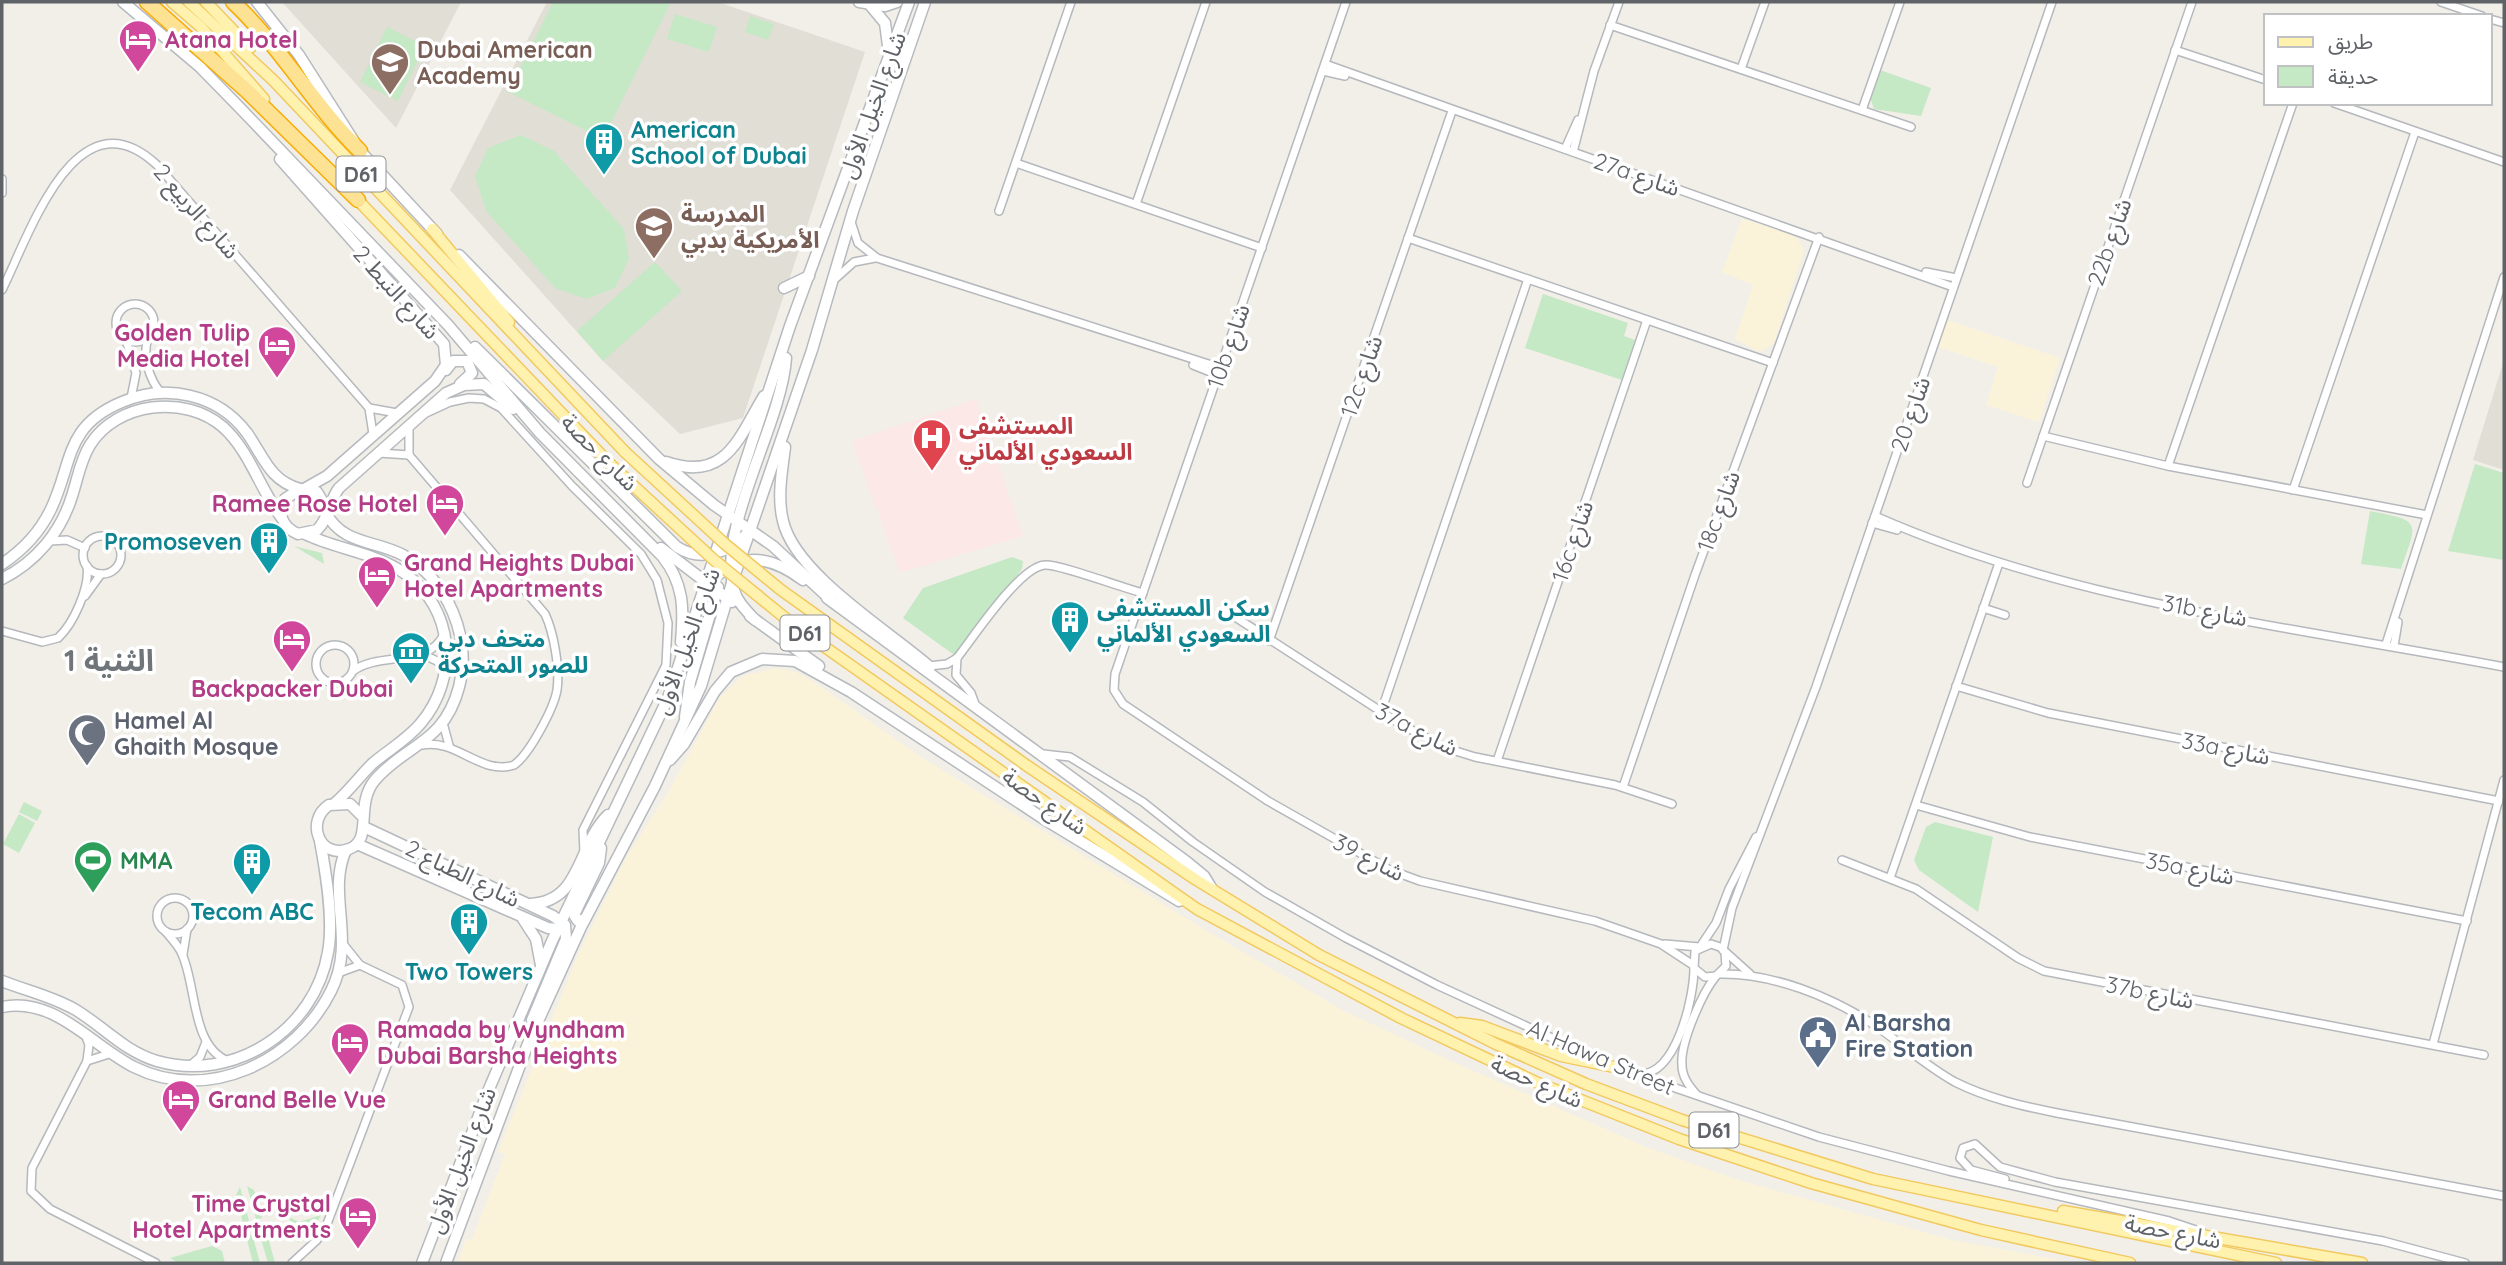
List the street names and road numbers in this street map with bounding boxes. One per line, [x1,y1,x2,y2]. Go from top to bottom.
street label: شارع الخيل الأول [832,28,915,183]
street label: 27a شارع [1589,146,1684,205]
road number: D61 [336,156,386,192]
street label: شارع الربيع 2 [145,157,246,267]
street label: 22b شارع [2081,194,2140,290]
street label: شارع النبط 2 [345,239,447,347]
street label: 10b شارع [1200,300,1259,393]
street label: 12c شارع [1334,331,1391,422]
street label: شارع 20 [1884,373,1939,456]
street label: شارع حصة [553,407,645,499]
street label: 18c شارع [1690,467,1749,556]
street label: 16c شارع [1545,497,1602,586]
street label: شارع الخيل الأول [646,564,729,719]
street label: 31b شارع [2160,588,2250,635]
road number: D61 [780,616,830,650]
street label: 37a شارع [1369,696,1463,765]
street label: 33a شارع [2179,725,2273,774]
street label: شارع حصة [995,761,1093,843]
street label: شارع 39 [1327,827,1409,890]
street label: شارع الطباع 2 [400,833,525,916]
street label: 35a شارع [2143,845,2237,894]
street label: 37b شارع [2103,969,2196,1018]
street label: Al Hawa Street [1523,1013,1679,1101]
street label: شارع حصة [1485,1048,1588,1117]
street label: شارع الخيل الأول [420,1083,505,1238]
road number: D61 [1690,1112,1738,1148]
street label: شارع حصة [2122,1207,2224,1257]

